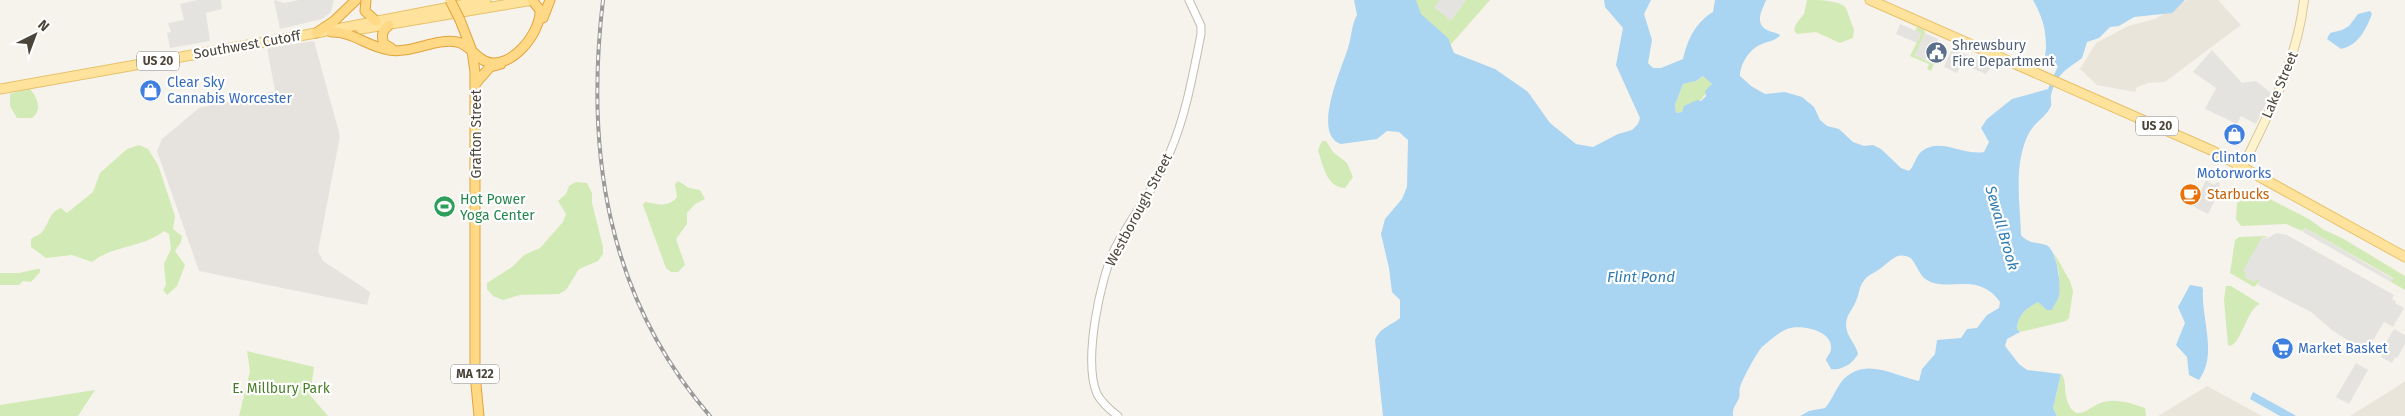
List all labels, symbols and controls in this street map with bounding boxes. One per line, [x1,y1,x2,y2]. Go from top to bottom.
north arrow [10,10,60,60]
text: N [34,16,53,35]
street label: Southwest Cutoff [192,27,303,63]
place label: Shrewsbury Fire Department [1952,37,2055,70]
public building icon: Shrewsbury Fire Department [1924,41,1948,65]
street label: Lake Street [2258,48,2302,121]
road number: US 20 [137,51,179,70]
place label: Clear Sky Cannabis Worcester [167,74,292,107]
shop icon: Clear Sky Cannabis Worcester [139,78,163,102]
street label: Grafton Street [468,89,485,178]
road number: US 20 [2136,116,2178,136]
shop icon: Clinton Motorworks [2222,122,2246,146]
place label: Clinton Motorworks [2197,149,2272,182]
street label: Westborough Street [1102,150,1176,269]
cafe icon: Starbucks [2179,182,2203,206]
water label: Sewall Brook [1981,183,2023,272]
place label: Starbucks [2207,186,2270,203]
place label: Hot Power Yoga Center [460,191,535,224]
sports icon: Hot Power Yoga Center [432,195,456,219]
water label: Flint Pond [1607,268,1675,286]
supermarket icon: Market Basket [2270,336,2294,360]
place label: Market Basket [2298,340,2389,357]
road number: MA 122 [451,364,499,384]
park label: E. Millbury Park [232,380,331,397]

